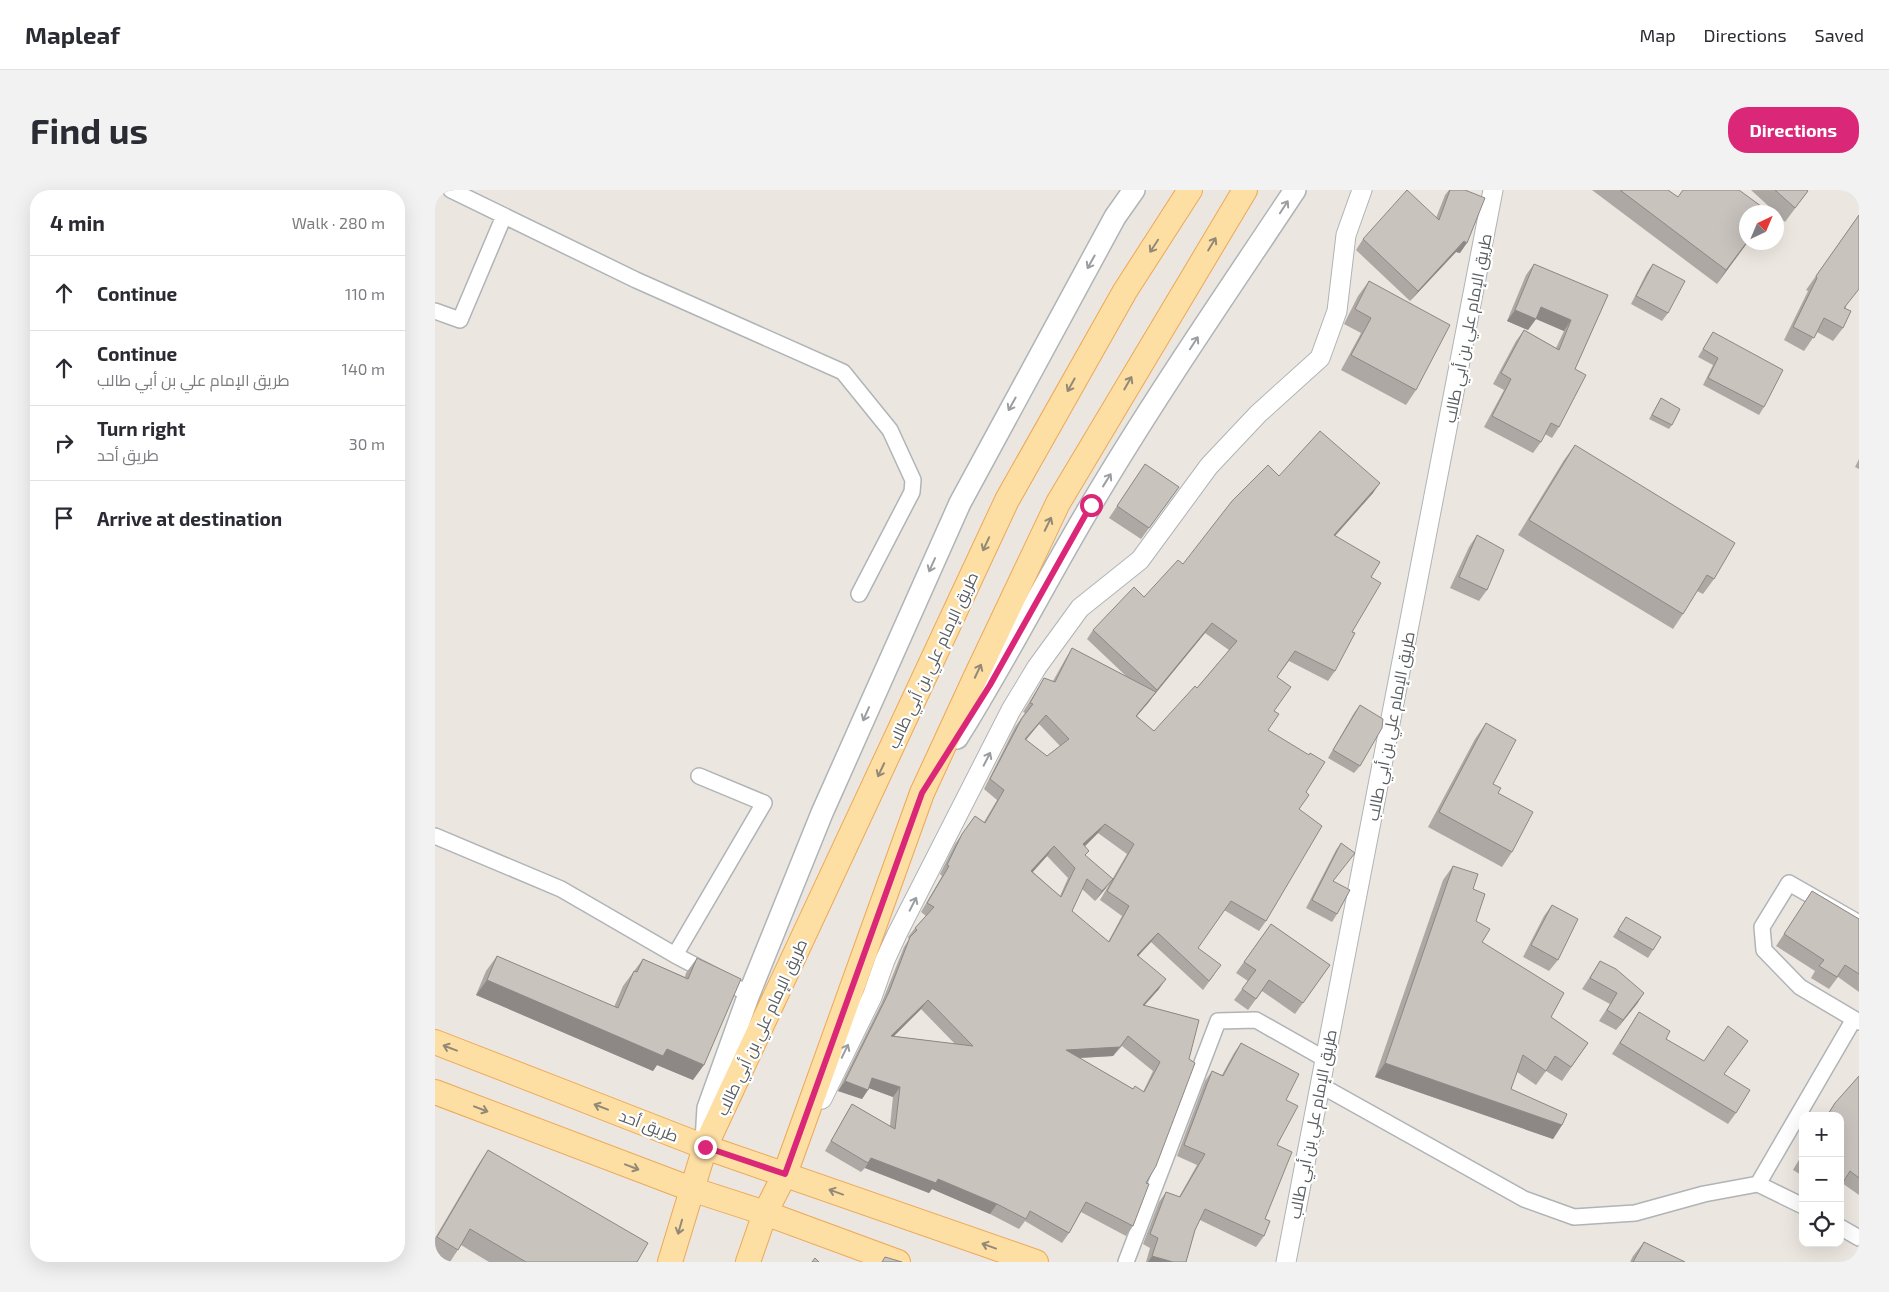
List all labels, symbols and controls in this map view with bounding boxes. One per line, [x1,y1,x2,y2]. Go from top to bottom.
text: Mapleaf [25,20,120,49]
text: Map [1639,24,1676,46]
text: Directions [1704,24,1787,46]
text: Saved [1815,24,1864,46]
button: Directions [1728,107,1859,153]
text: Find us [30,109,148,151]
one-way arrow [1278,200,1289,214]
north arrow [1739,205,1784,250]
text: 4 min [50,210,105,235]
text: Walk · 280 m [292,213,385,232]
street label: طريق الإمام علي بن أبي طالب [1439,232,1500,425]
one-way arrow [1149,238,1159,252]
one-way arrow [1208,238,1218,252]
one-way arrow [1085,254,1095,268]
icon: ahead [50,279,78,307]
text: Continue [97,282,177,305]
text: 110 m [345,284,385,303]
one-way arrow [1189,336,1199,350]
text: Continue [97,342,177,365]
icon: ahead [50,354,78,382]
text: 140 m [342,359,385,378]
text: طريق الإمام علي بن أبي طالب [97,370,290,389]
one-way arrow [1124,377,1134,391]
one-way arrow [1066,378,1076,392]
one-way arrow [1007,397,1017,411]
text: Turn right [97,417,185,440]
icon: right [50,429,78,457]
text: 30 m [349,434,385,453]
text: طريق أحد [97,445,159,464]
one-way arrow [1102,473,1112,487]
route start [1080,494,1103,517]
icon: arrive [50,504,78,532]
text: Arrive at destination [97,507,282,530]
one-way arrow [1043,517,1053,532]
one-way arrow [981,536,991,551]
one-way arrow [927,557,937,572]
street label: طريق الإمام علي بن أبي طالب [883,569,986,753]
street label: طريق الإمام علي بن أبي طالب [1362,630,1423,823]
one-way arrow [974,664,983,679]
one-way arrow [861,706,871,721]
one-way arrow [982,752,992,767]
one-way arrow [875,762,885,777]
one-way arrow [909,897,918,912]
street label: طريق الإمام علي بن أبي طالب [712,936,815,1120]
street label: طريق الإمام علي بن أبي طالب [1284,1028,1345,1221]
one-way arrow [443,1043,458,1052]
one-way arrow [841,1044,850,1059]
one-way arrow [594,1102,610,1111]
one-way arrow [472,1105,488,1114]
street label: طريق أحد [616,1105,681,1147]
map controls [1799,1112,1844,1247]
button: + [1799,1112,1844,1157]
route end [694,1136,717,1159]
button: − [1799,1157,1844,1202]
one-way arrow [624,1163,640,1172]
one-way arrow [829,1187,845,1196]
button: locate [1799,1202,1844,1247]
one-way arrow [675,1218,685,1234]
one-way arrow [982,1241,998,1250]

